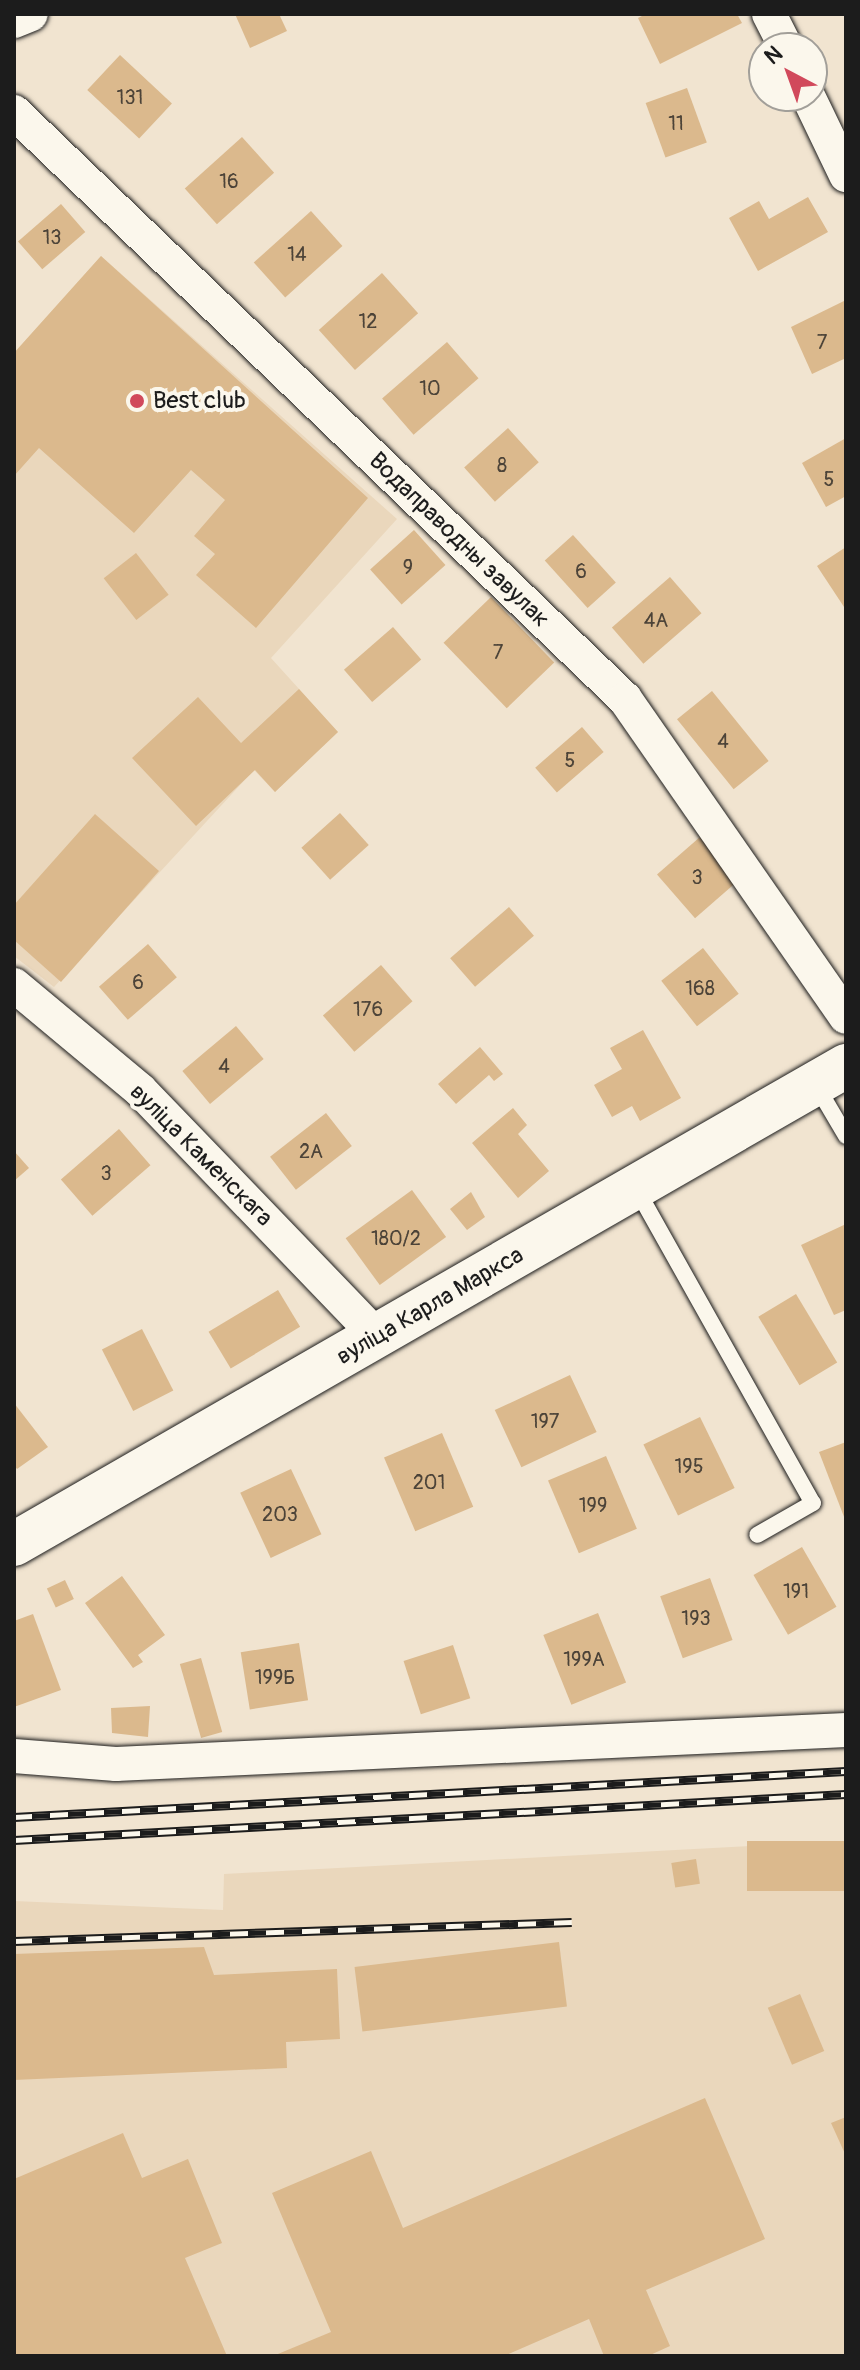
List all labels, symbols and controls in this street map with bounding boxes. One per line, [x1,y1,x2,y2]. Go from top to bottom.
north arrow [748,32,828,112]
text: N [759,40,788,71]
house number: 131 [117,85,143,109]
house number: 11 [668,111,684,135]
house number: 16 [219,169,239,193]
house number: 13 [43,225,61,249]
house number: 14 [287,242,307,266]
house number: 12 [359,309,377,333]
house number: 7 [817,330,827,354]
house number: 10 [419,376,441,400]
place label: Best club [153,387,246,415]
marker: Best club [128,392,146,410]
street label: Водаправодны завулак [363,446,555,634]
house number: 8 [497,453,507,477]
house number: 5 [824,467,834,491]
house number: 9 [403,555,413,579]
house number: 6 [575,559,587,583]
house number: 4А [644,608,668,632]
house number: 7 [493,640,503,664]
house number: 4 [717,729,729,753]
house number: 5 [565,748,575,772]
house number: 3 [691,865,703,889]
house number: 6 [132,970,144,994]
house number: 168 [685,976,715,1000]
house number: 176 [353,997,383,1021]
house number: 4 [218,1054,230,1078]
street label: вуліца Каменскага [124,1078,278,1232]
house number: 2А [299,1139,323,1163]
house number: 3 [100,1161,112,1185]
house number: 180/2 [371,1226,421,1250]
street label: вуліца Карла Маркса [331,1241,529,1371]
house number: 197 [531,1409,559,1433]
house number: 195 [675,1454,703,1478]
house number: 201 [413,1470,445,1494]
house number: 199 [579,1493,607,1517]
house number: 203 [262,1502,298,1526]
house number: 191 [783,1579,809,1603]
house number: 193 [681,1606,711,1630]
house number: 199А [563,1647,605,1671]
house number: 199Б [255,1665,295,1689]

